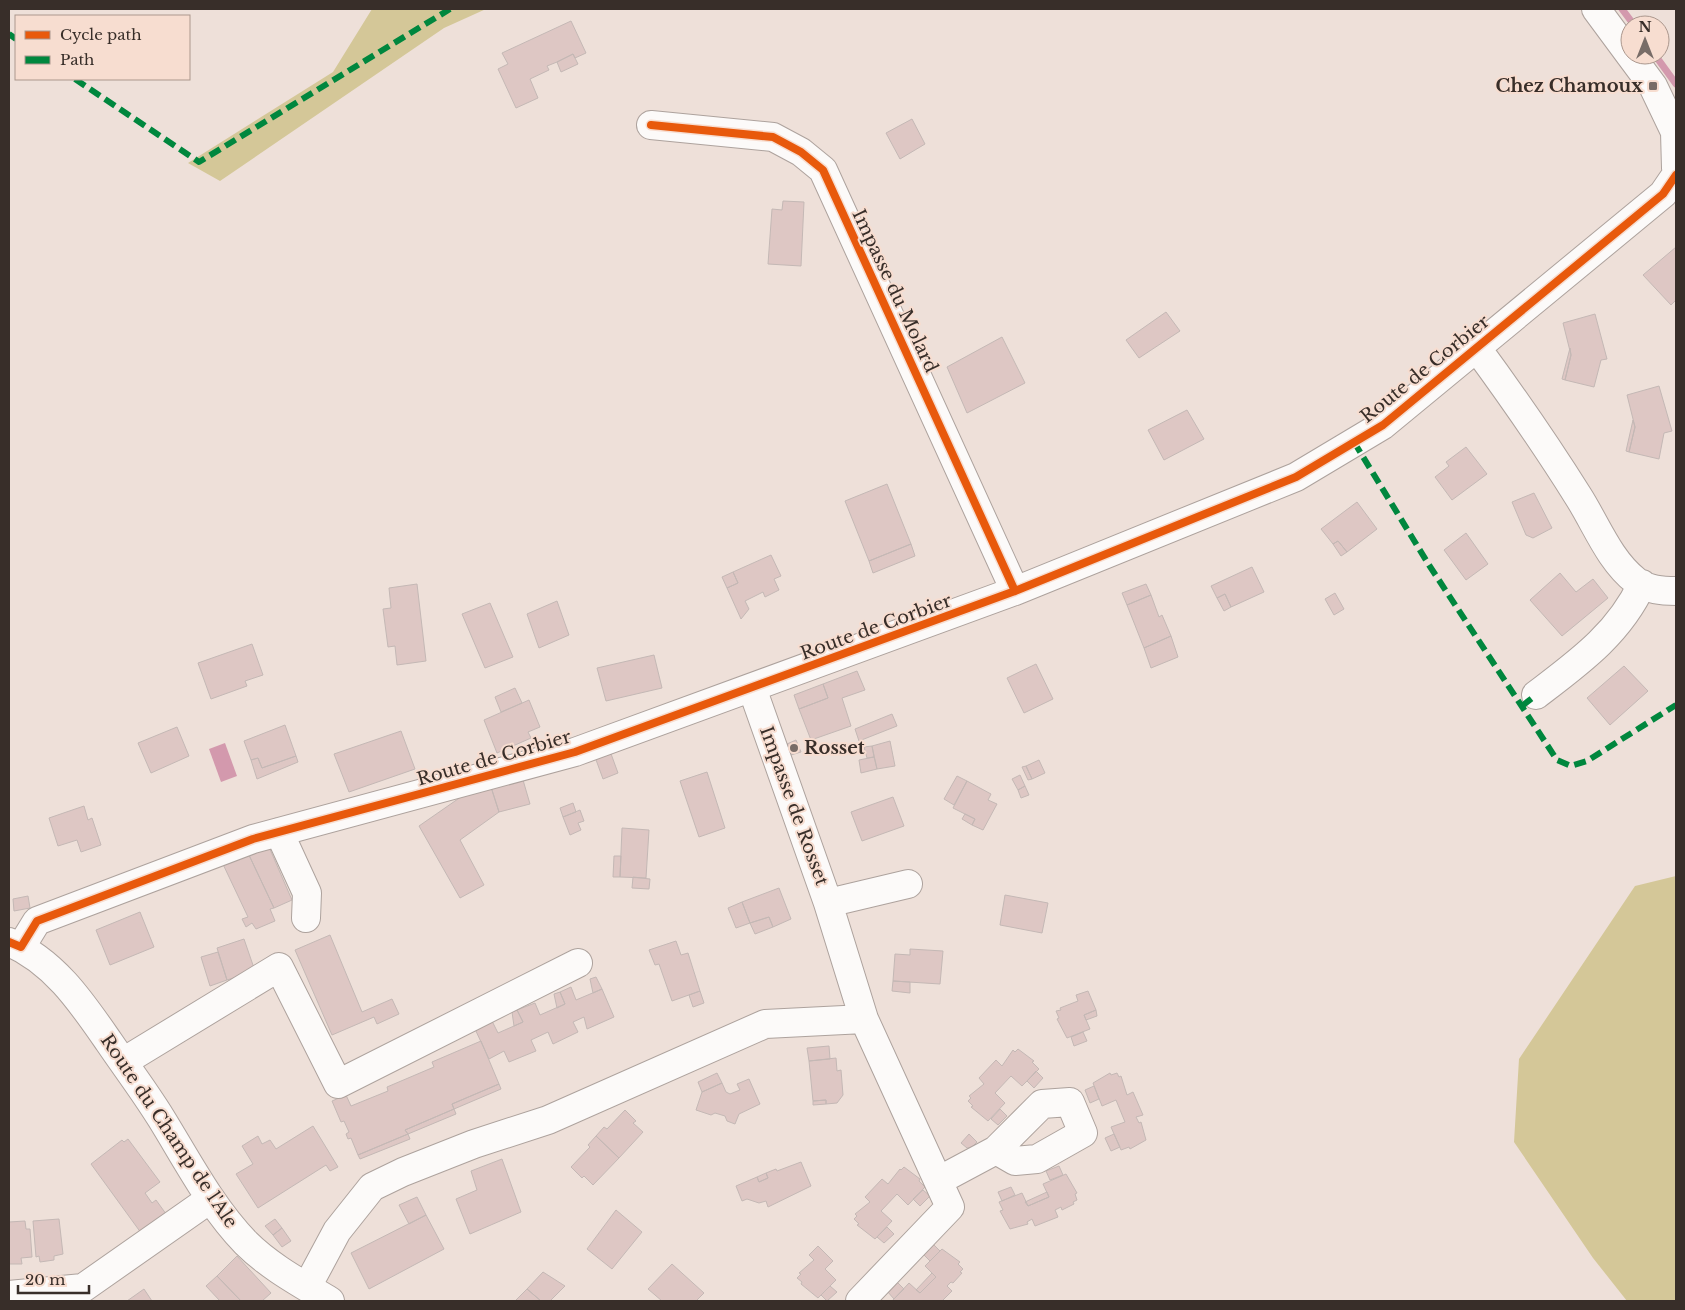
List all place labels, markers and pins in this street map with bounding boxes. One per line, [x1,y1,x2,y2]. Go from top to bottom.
place label: Chez Chamoux [1496,75,1643,97]
marker: Chez Chamoux [1647,80,1659,92]
place label: Rosset [804,737,865,759]
marker: Rosset [788,742,800,754]

